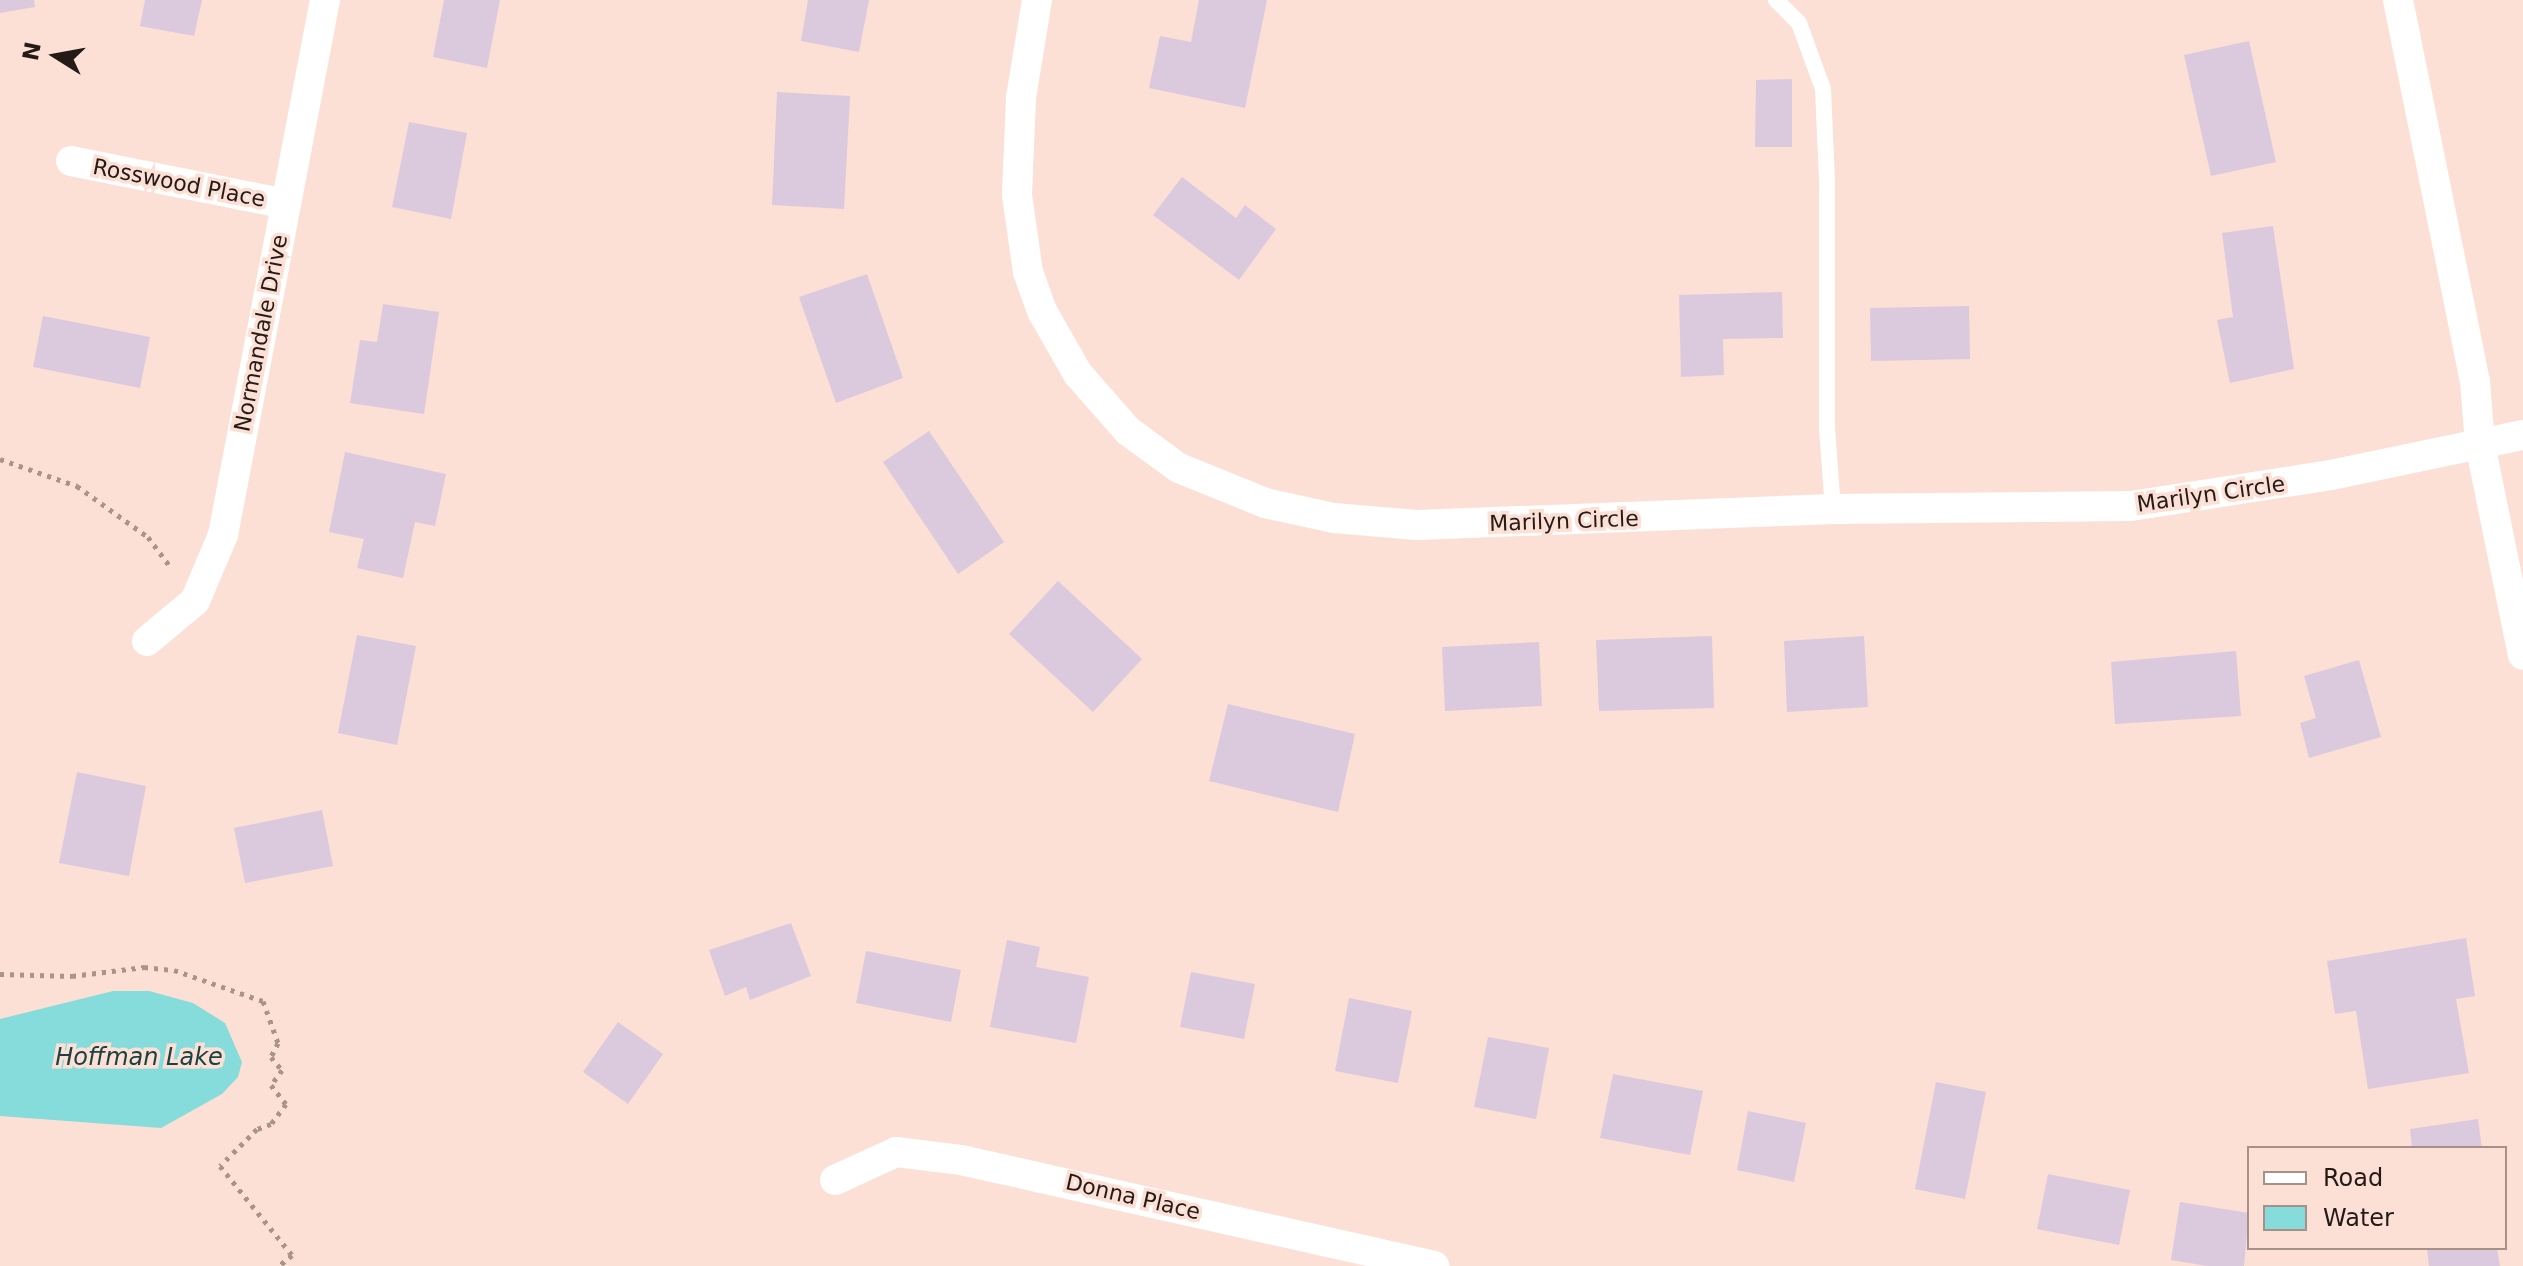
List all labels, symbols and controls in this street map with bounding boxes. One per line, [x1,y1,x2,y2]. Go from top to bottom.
north arrow [16,16,96,96]
text: N [18,40,46,63]
street label: Rosswood Place [91,153,267,213]
street label: Normandale Drive [229,232,293,434]
street label: Marilyn Circle [2135,471,2287,517]
street label: Marilyn Circle [1489,505,1639,537]
water label: Hoffman Lake [55,1044,223,1072]
legend [2247,1146,2507,1250]
text: Road [2323,1164,2383,1192]
street label: Donna Place [1063,1169,1203,1225]
text: Water [2323,1204,2394,1232]

